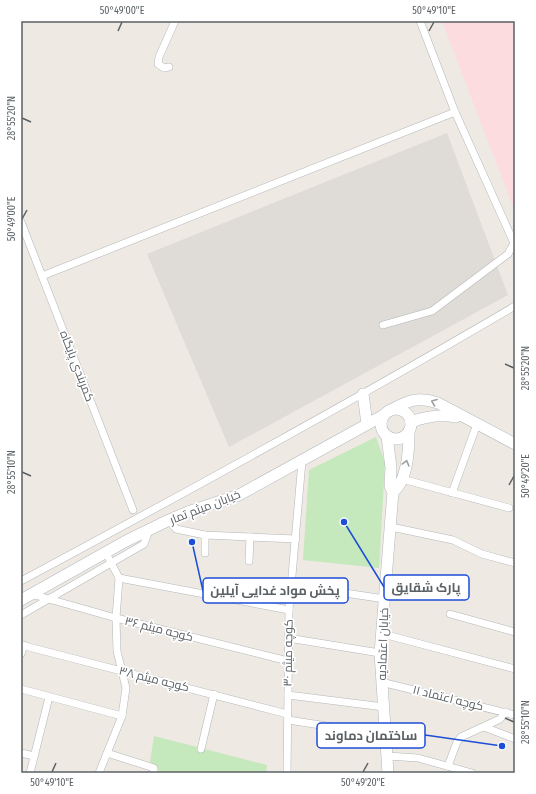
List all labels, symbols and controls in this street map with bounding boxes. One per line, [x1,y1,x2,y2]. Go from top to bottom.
text: 50°49'00"E [100,5,145,17]
text: 50°49'10"E [412,5,456,17]
text: 28°55'20"N [6,96,18,140]
text: 50°49'00"E [6,196,18,241]
street label: کمربندی پایگاه [55,329,97,404]
text: 28°55'20"N [520,346,532,390]
one-way arrow [430,399,437,407]
text: 28°55'10"N [6,450,18,494]
text: 50°49'20"E [520,454,532,498]
one-way arrow [402,460,410,466]
street label: خیابان میثم تمار [167,487,243,528]
callout: پارک شقایق [384,575,469,600]
callout: پخش مواد غدایی آیلین [203,578,348,603]
text: پارک شقایق [391,580,461,597]
text: پخش مواد غدایی آیلین [210,583,340,600]
street label: خیابان اعتمادیه [375,607,391,681]
street label: کوچه میثم ۳۶ [123,614,195,646]
street label: کوچه میثم ۳۰ [280,619,298,687]
street label: کوچه میثم ۳۸ [117,664,191,696]
street label: کوچه اعتماد ۱۱ [411,682,485,715]
text: 28°55'10"N [520,700,532,744]
callout: ساختمان دماوند [317,723,425,748]
text: ساختمان دماوند [325,728,417,744]
text: 50°49'10"E [30,777,74,789]
text: 50°49'20"E [341,777,385,789]

